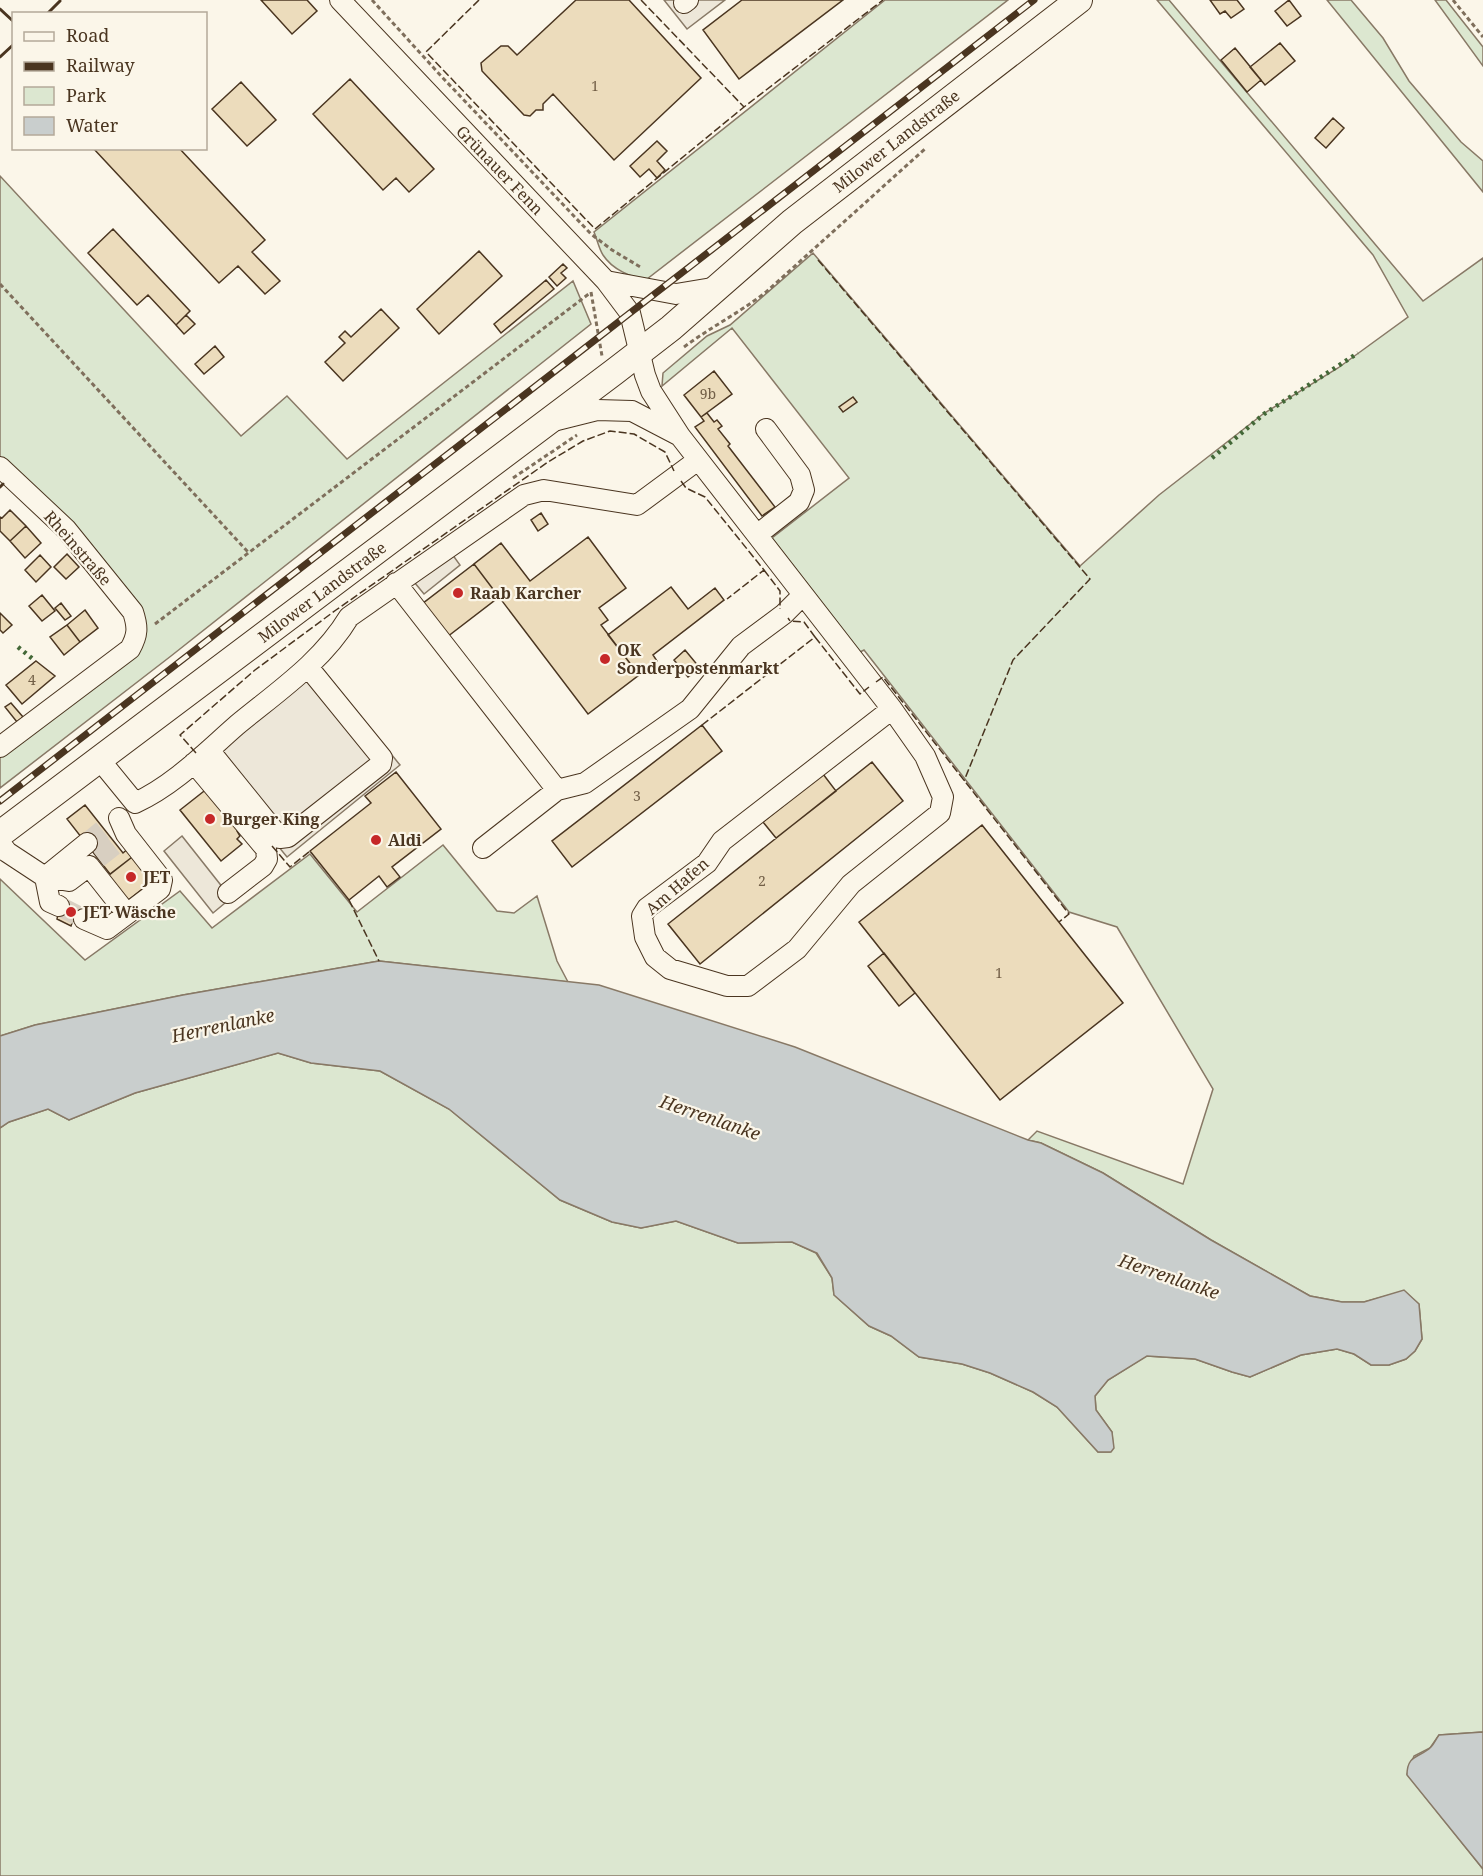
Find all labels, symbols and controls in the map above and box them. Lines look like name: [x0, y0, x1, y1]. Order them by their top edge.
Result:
legend: [12, 12, 207, 150]
text: Road: [66, 23, 109, 47]
text: Railway: [66, 53, 136, 77]
house number: 1: [591, 76, 599, 95]
text: Park: [66, 83, 106, 107]
street label: Milower Landstraße: [828, 84, 964, 198]
text: Water: [66, 113, 119, 137]
street label: Grünauer Fenn: [451, 120, 549, 220]
house number: 9b: [700, 384, 716, 403]
street label: Rheinstraße: [39, 506, 117, 590]
street label: Milower Landstraße: [253, 536, 391, 648]
place label: Raab Karcher: [470, 582, 582, 604]
marker: Raab Karcher: [451, 586, 465, 600]
place label: OK Sonderpostenmarkt: [617, 639, 780, 679]
marker: OK Sonderpostenmarkt: [598, 652, 612, 666]
house number: 4: [28, 670, 36, 689]
house number: 3: [633, 786, 641, 805]
place label: Burger King: [222, 808, 319, 830]
marker: Burger King: [203, 812, 217, 826]
place label: Aldi: [388, 829, 422, 851]
marker: Aldi: [369, 833, 383, 847]
street label: Am Hafen: [641, 852, 713, 920]
place label: JET: [142, 866, 171, 888]
marker: JET: [124, 870, 138, 884]
house number: 2: [758, 871, 766, 890]
place label: JET Wäsche: [82, 901, 176, 923]
marker: JET Wäsche: [64, 905, 78, 919]
house number: 1: [995, 963, 1003, 982]
water label: Herrenlanke: [168, 1002, 277, 1048]
water label: Herrenlanke: [656, 1088, 764, 1145]
water label: Herrenlanke: [1115, 1247, 1223, 1304]

